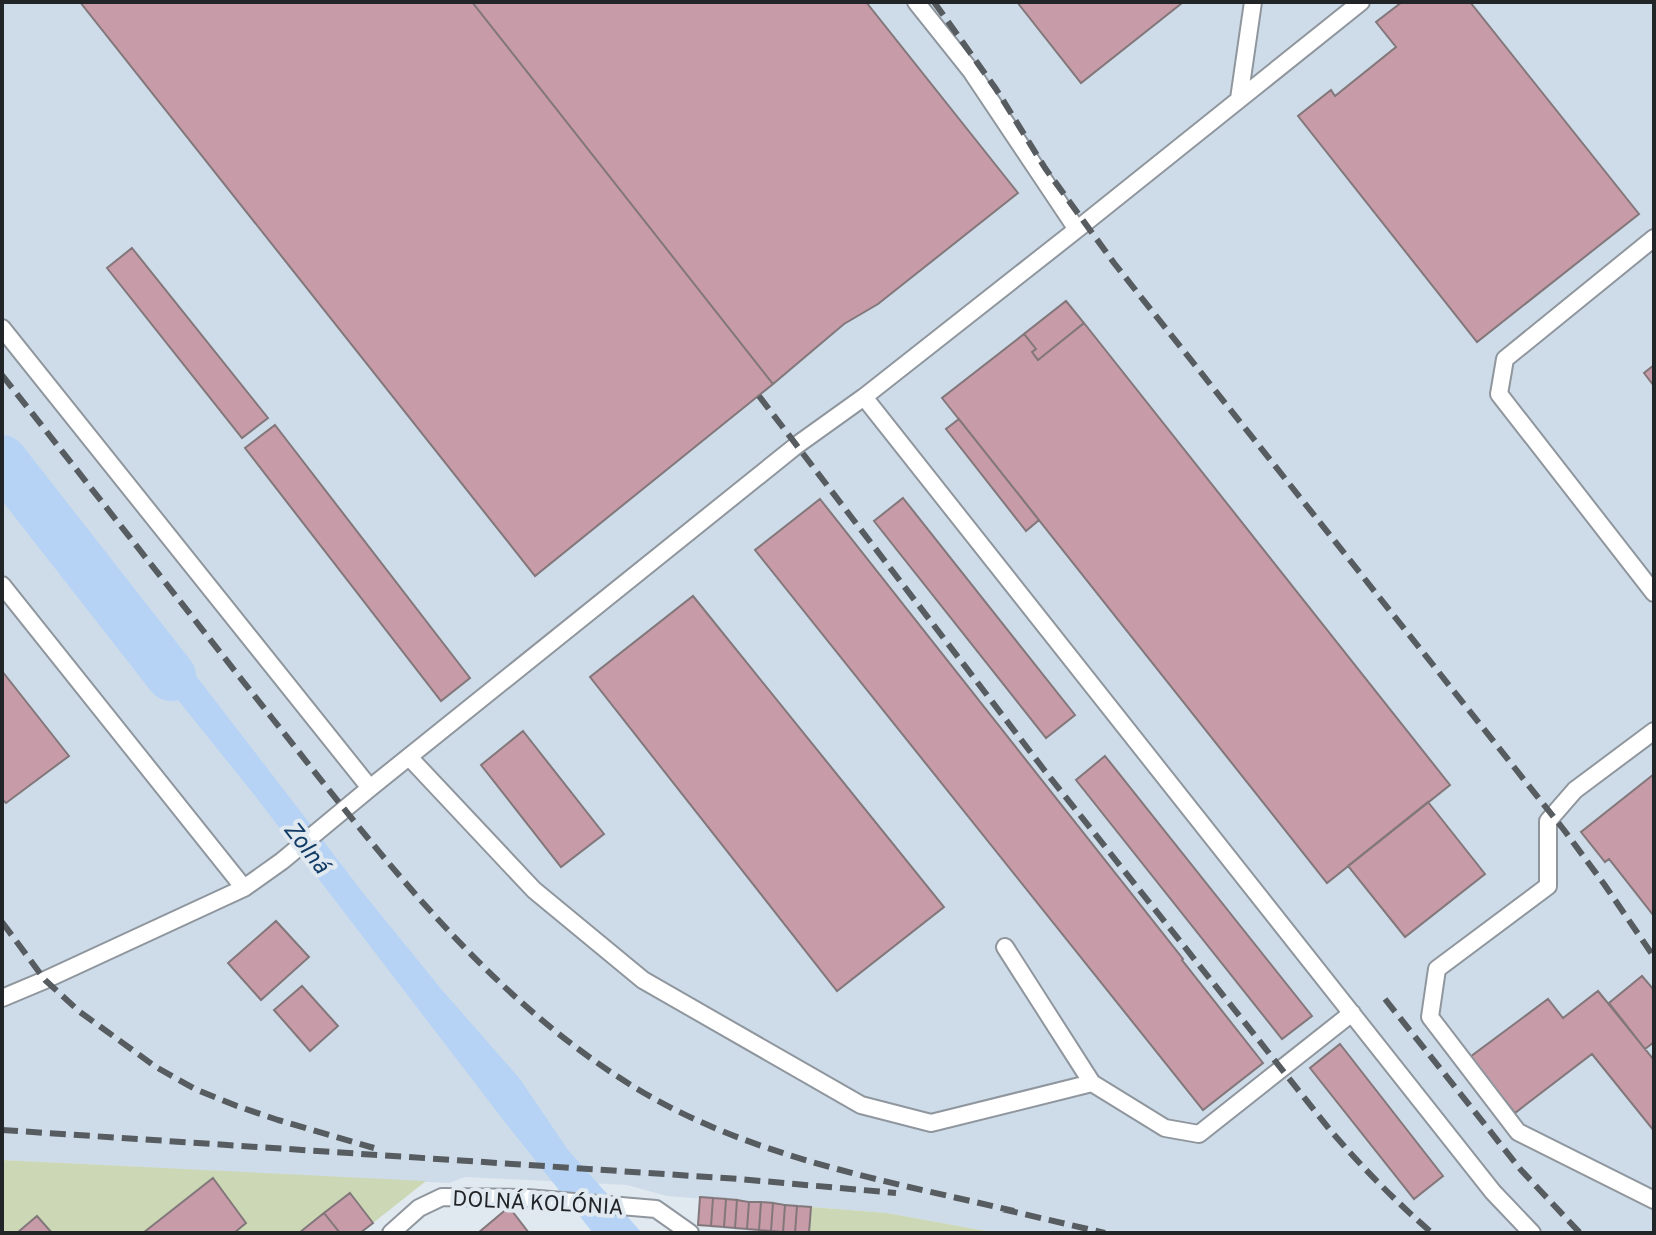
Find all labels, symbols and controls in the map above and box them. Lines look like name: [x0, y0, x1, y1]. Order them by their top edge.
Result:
water label: Zolná: [276, 816, 337, 883]
street label: DOLNÁ KOLÓNIA: [452, 1184, 624, 1222]

